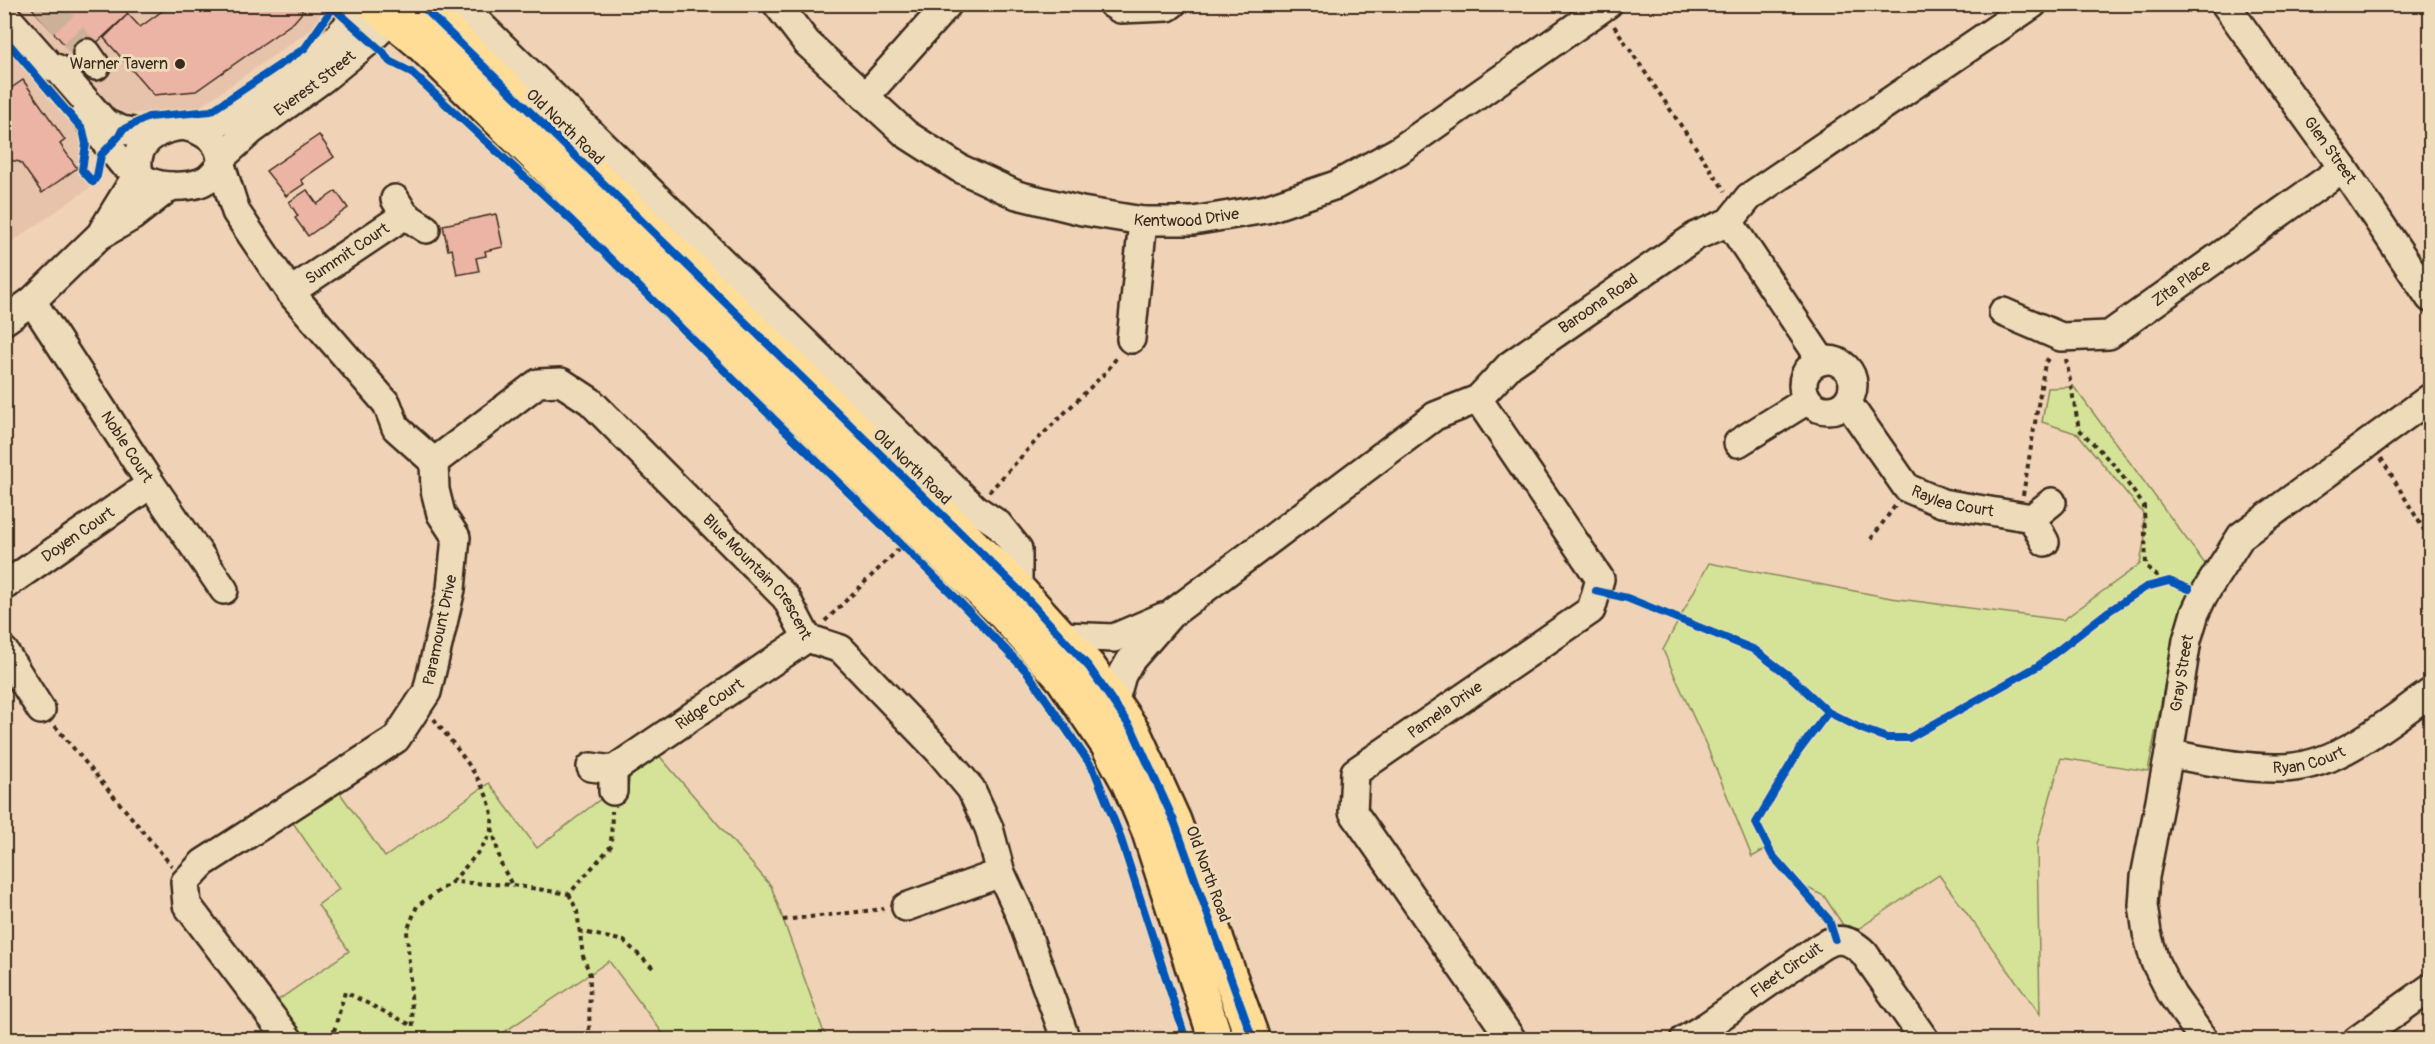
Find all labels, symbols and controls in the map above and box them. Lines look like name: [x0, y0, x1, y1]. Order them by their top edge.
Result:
street label: Everest Street: [270, 46, 360, 121]
place label: Warner Tavern: [70, 54, 168, 74]
marker: Warner Tavern: [173, 57, 187, 71]
street label: Old North Road: [522, 85, 608, 169]
street label: Glen Street: [2299, 113, 2361, 188]
street label: Kentwood Drive: [1132, 204, 1241, 231]
street label: Summit Court: [302, 218, 394, 289]
street label: Zita Place: [2148, 256, 2215, 311]
street label: Baroona Road: [1555, 269, 1642, 338]
street label: Noble Court: [96, 407, 158, 487]
street label: Old North Road: [869, 425, 955, 509]
street label: Raylea Court: [1908, 481, 1996, 522]
street label: Doyen Court: [38, 502, 119, 567]
street label: Blue Mountain Crescent: [698, 510, 816, 644]
street label: Paramount Drive: [419, 573, 462, 687]
street label: Gray Street: [2166, 632, 2198, 713]
street label: Ridge Court: [672, 674, 748, 734]
street label: Pamela Drive: [1404, 677, 1486, 743]
street label: Ryan Court: [2273, 741, 2349, 778]
street label: Old North Road: [1181, 823, 1235, 925]
street label: Fleet Circuit: [1747, 938, 1827, 1002]

